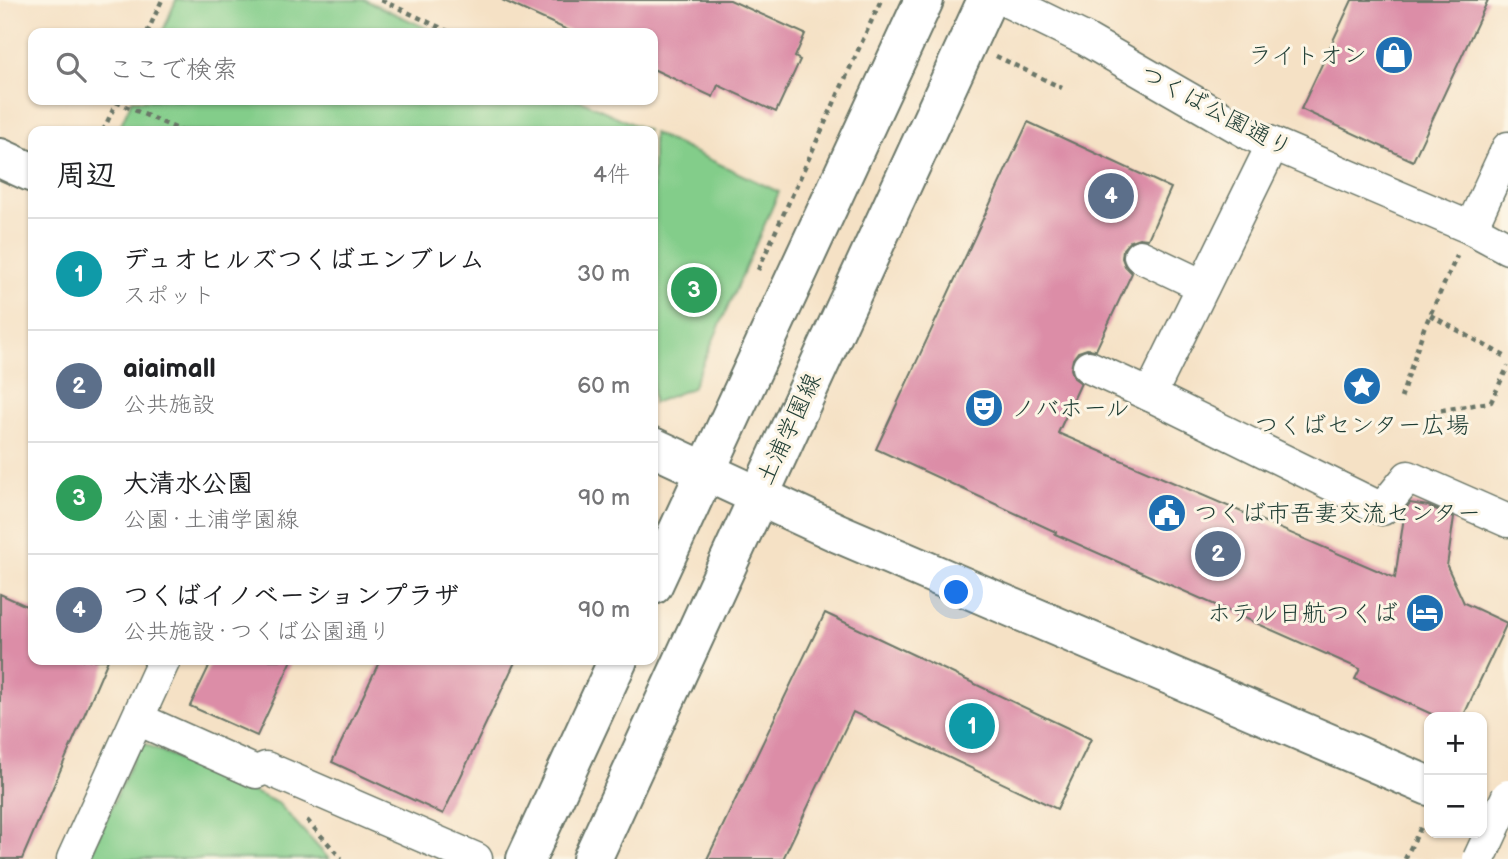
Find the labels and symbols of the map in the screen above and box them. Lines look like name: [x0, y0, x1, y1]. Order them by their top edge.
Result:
shop icon: ライトオン: [1373, 34, 1415, 76]
place label: ライトオン: [1248, 41, 1367, 70]
street label: つくば公園通り: [1135, 59, 1297, 163]
pin: 4: [1088, 170, 1134, 222]
pin: 3: [671, 264, 717, 316]
place icon: つくばセンター広場: [1341, 365, 1383, 407]
street label: 土浦学園線: [751, 368, 827, 490]
theatre icon: ノバホール: [963, 387, 1005, 429]
place label: ノバホール: [1011, 394, 1130, 423]
place label: つくばセンター広場: [1254, 411, 1470, 440]
public building icon: つくば市吾妻交流センター: [1146, 492, 1188, 534]
place label: つくば市吾妻交流センター: [1194, 499, 1481, 528]
pin: 2: [1195, 528, 1241, 580]
your location: [939, 575, 973, 609]
hotel icon: ホテル日航つくば: [1404, 592, 1446, 634]
place label: ホテル日航つくば: [1207, 599, 1398, 628]
pin: 1: [949, 700, 995, 752]

